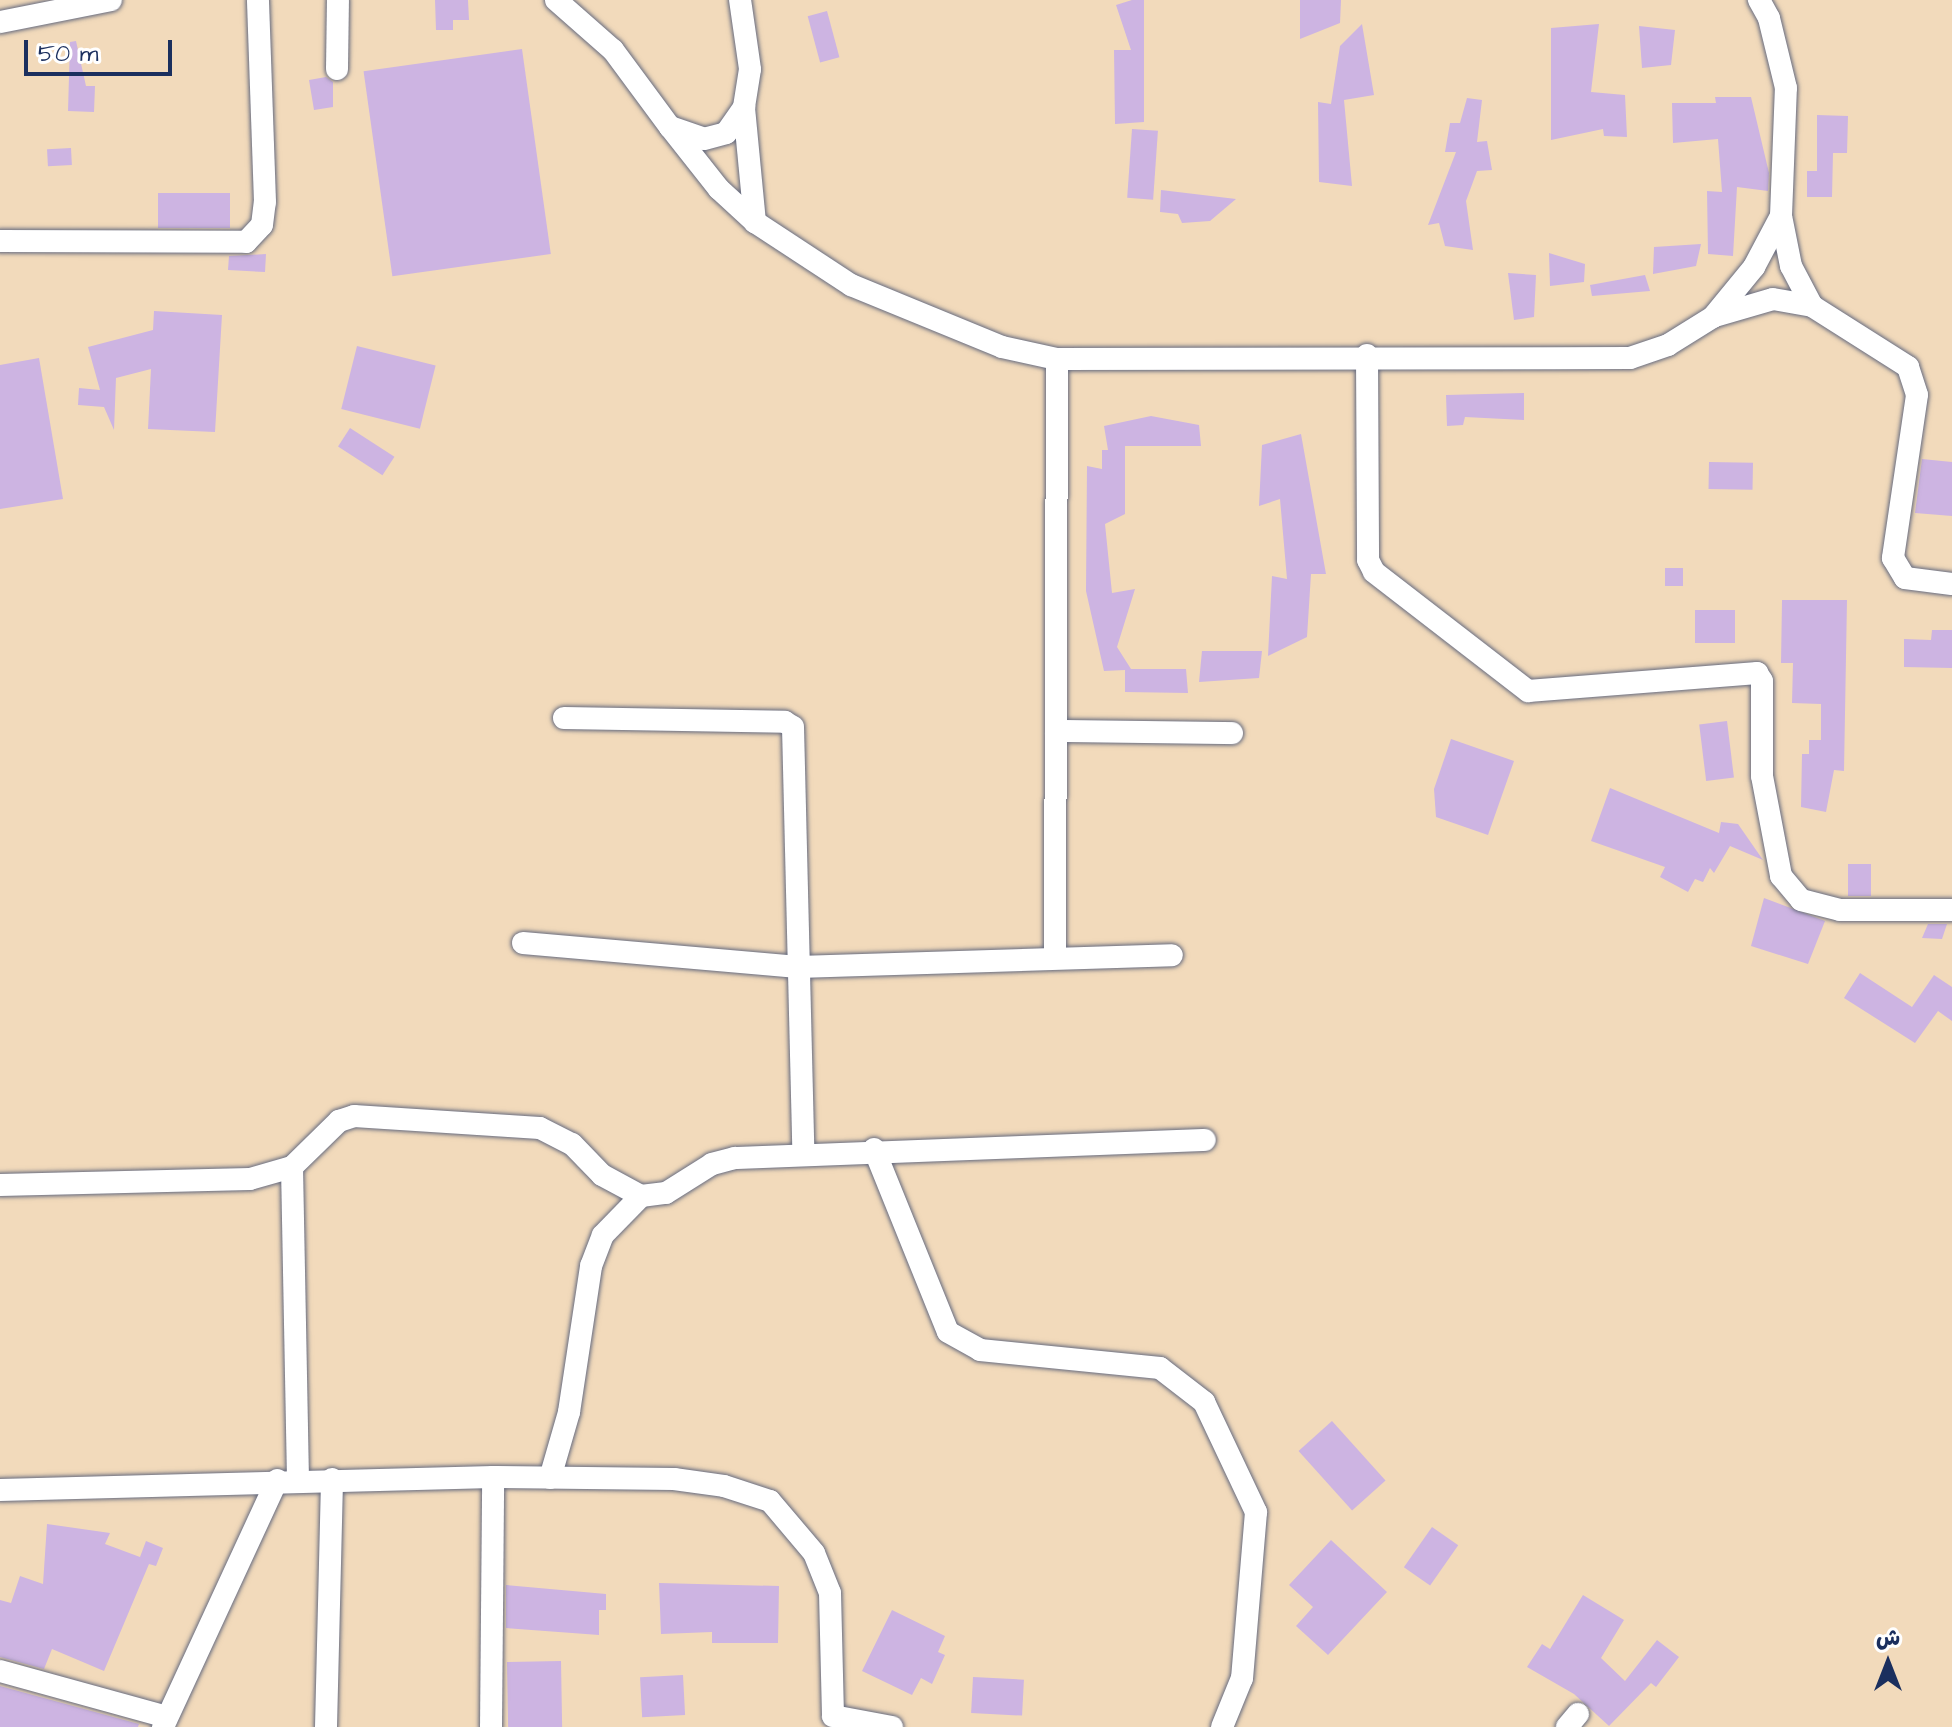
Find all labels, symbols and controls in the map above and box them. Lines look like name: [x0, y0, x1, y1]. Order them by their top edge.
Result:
scale bar: [28, 24, 176, 74]
text: 50 m: [38, 37, 98, 71]
north arrow: [1848, 1623, 1928, 1703]
text: ش: [1876, 1623, 1900, 1654]

